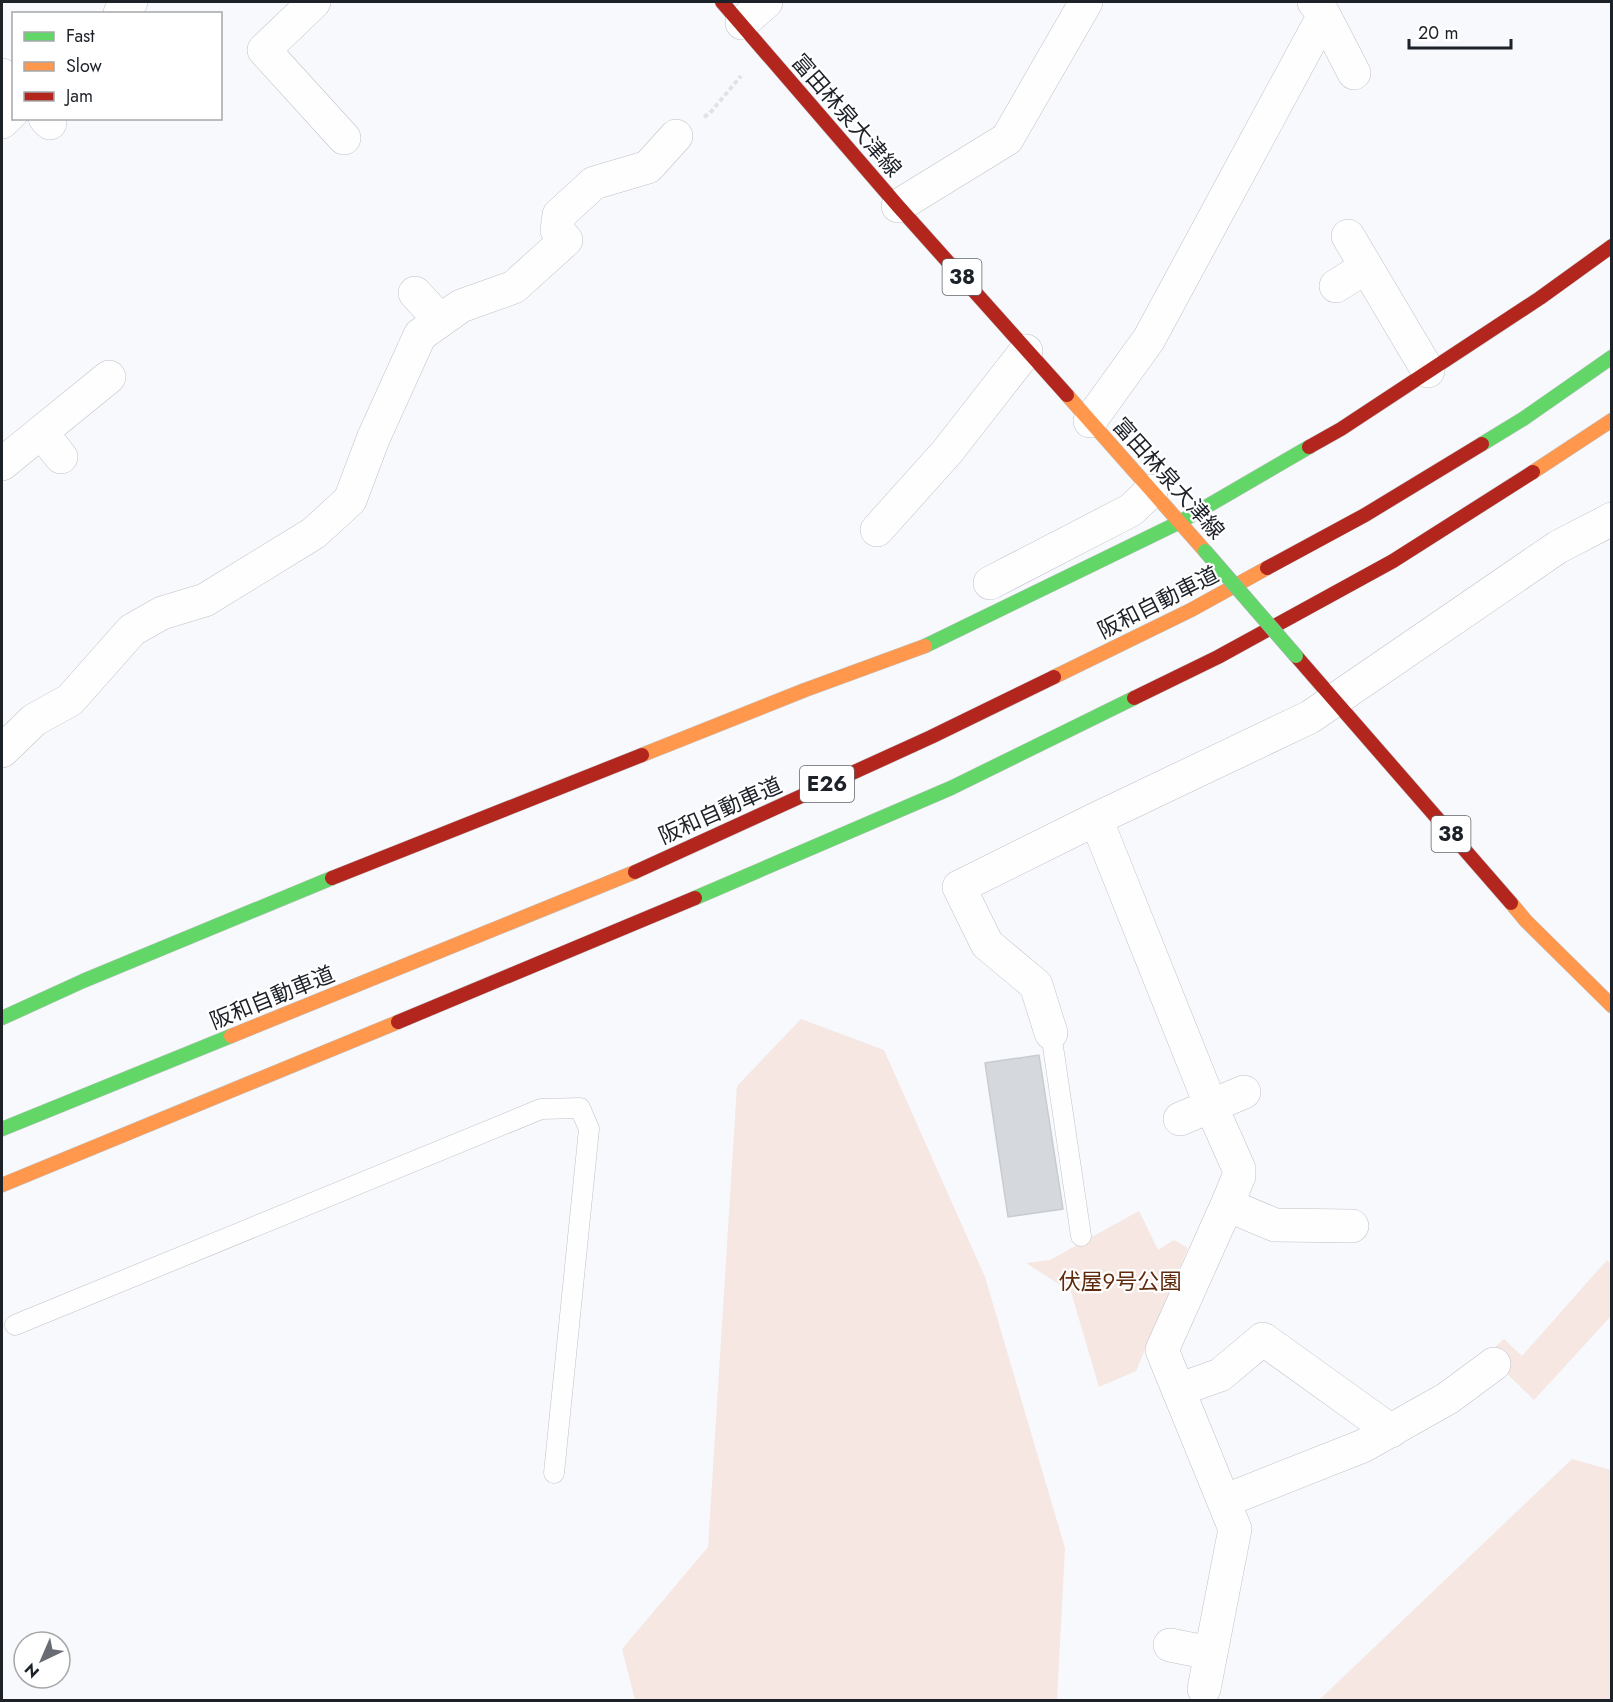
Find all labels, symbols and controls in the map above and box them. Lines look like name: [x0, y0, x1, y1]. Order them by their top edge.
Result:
legend: [12, 12, 222, 120]
scale bar: [1409, 12, 1511, 50]
text: 20 m: [1418, 20, 1458, 46]
text: Fast: [66, 23, 95, 49]
street label: 富田林泉大津線: [784, 46, 910, 184]
text: Slow: [66, 53, 103, 79]
text: Jam: [64, 83, 93, 109]
road number: 38: [942, 259, 982, 295]
street label: 富田林泉大津線: [1106, 410, 1232, 546]
street label: 阪和自動車道: [1092, 558, 1224, 646]
road number: E26: [800, 766, 854, 802]
street label: 阪和自動車道: [653, 769, 787, 851]
road number: 38: [1432, 816, 1470, 852]
street label: 阪和自動車道: [205, 957, 339, 1037]
park label: 伏屋９号公園: [1059, 1265, 1181, 1297]
north arrow: [12, 1630, 72, 1690]
text: N: [19, 1658, 44, 1683]

